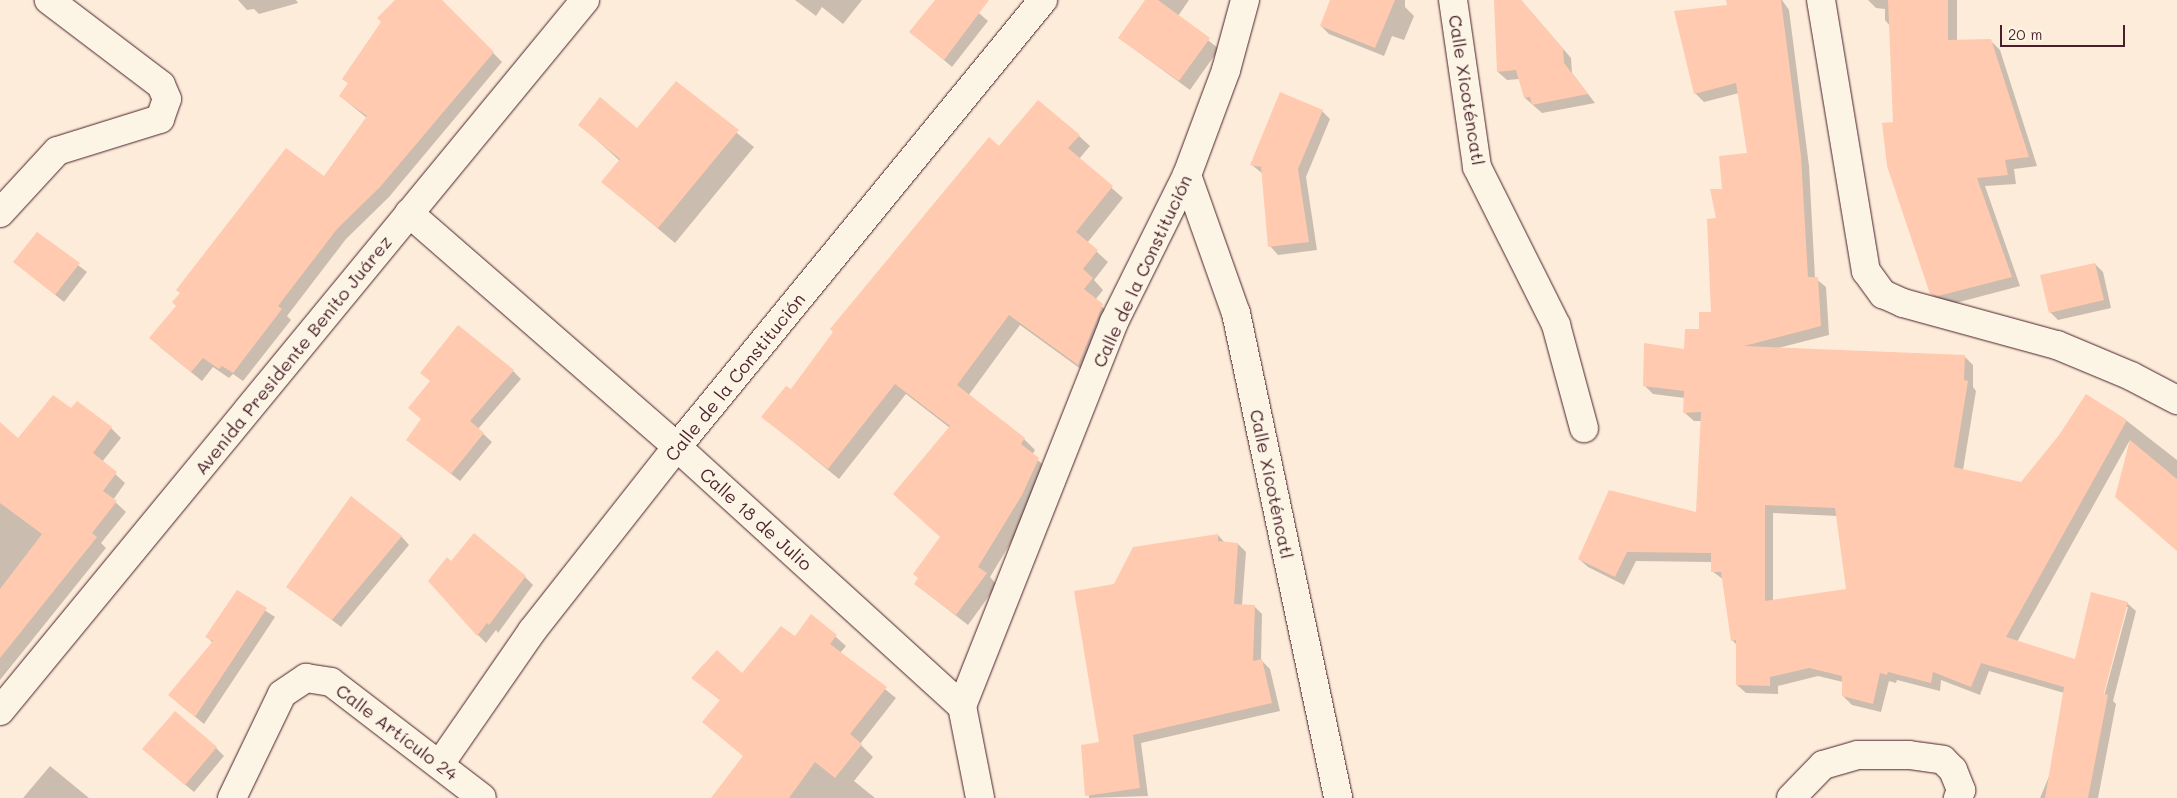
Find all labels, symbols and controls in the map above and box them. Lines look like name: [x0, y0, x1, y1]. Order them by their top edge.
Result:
street label: Calle Xicoténcatl: [1444, 13, 1490, 167]
scale bar: [2002, 15, 2127, 47]
text: 20 m: [2008, 24, 2042, 44]
street label: Calle de la Constitución: [1088, 171, 1196, 371]
street label: Avenida Presidente Benito Juárez: [190, 231, 396, 479]
street label: Calle de la Constitución: [661, 289, 809, 465]
street label: Calle Xicoténcatl: [1246, 407, 1298, 561]
street label: Calle 18 de Julio: [695, 463, 817, 575]
street label: Calle Artículo 24: [332, 679, 462, 785]

